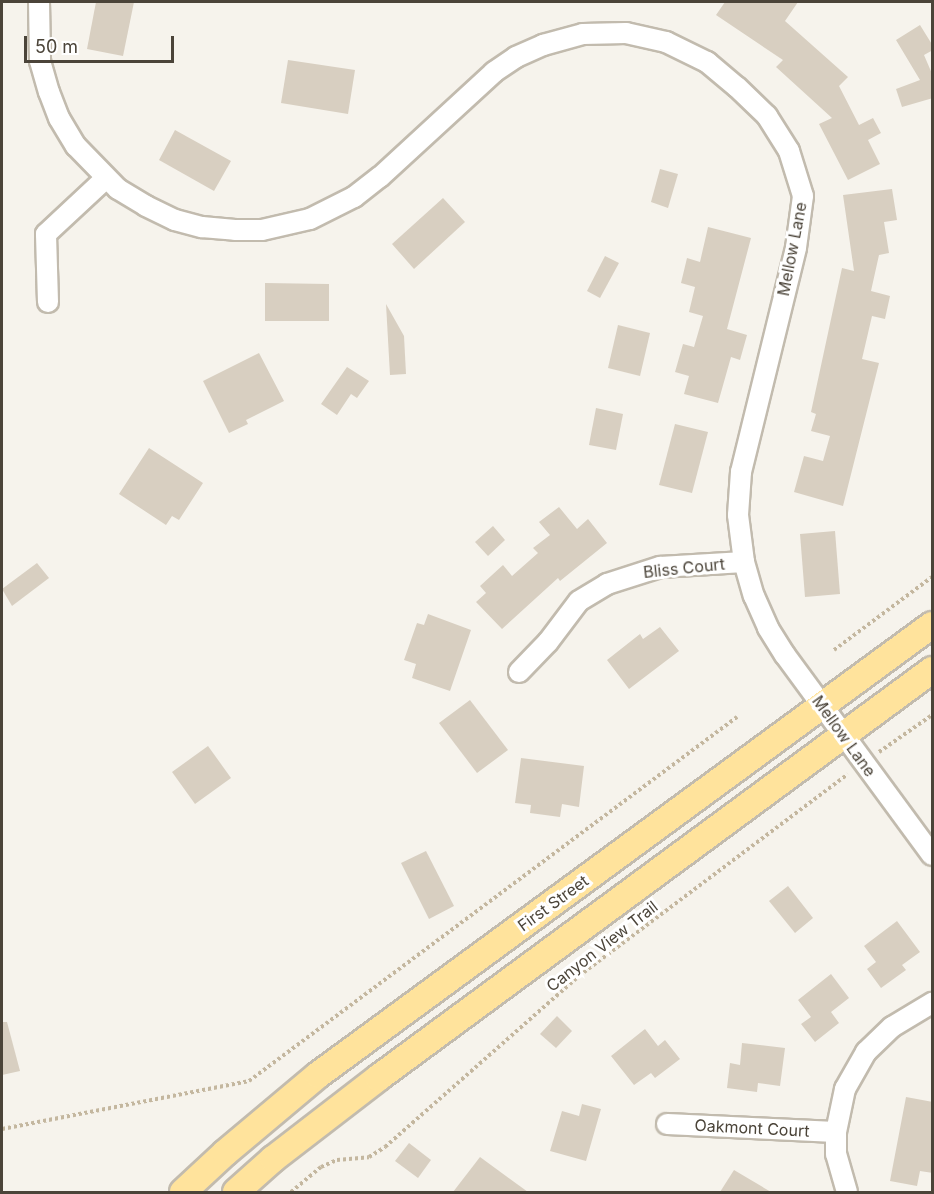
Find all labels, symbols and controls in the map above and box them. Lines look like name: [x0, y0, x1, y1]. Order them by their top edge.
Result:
scale bar: [27, 24, 177, 62]
text: 50 m: [35, 36, 78, 57]
street label: Mellow Lane: [773, 200, 811, 298]
street label: Bliss Court: [642, 554, 726, 582]
street label: Mellow Lane: [808, 692, 880, 780]
street label: First Street: [514, 871, 592, 935]
street label: Canyon View Trail: [543, 897, 661, 995]
street label: Oakmont Court: [694, 1115, 810, 1141]

